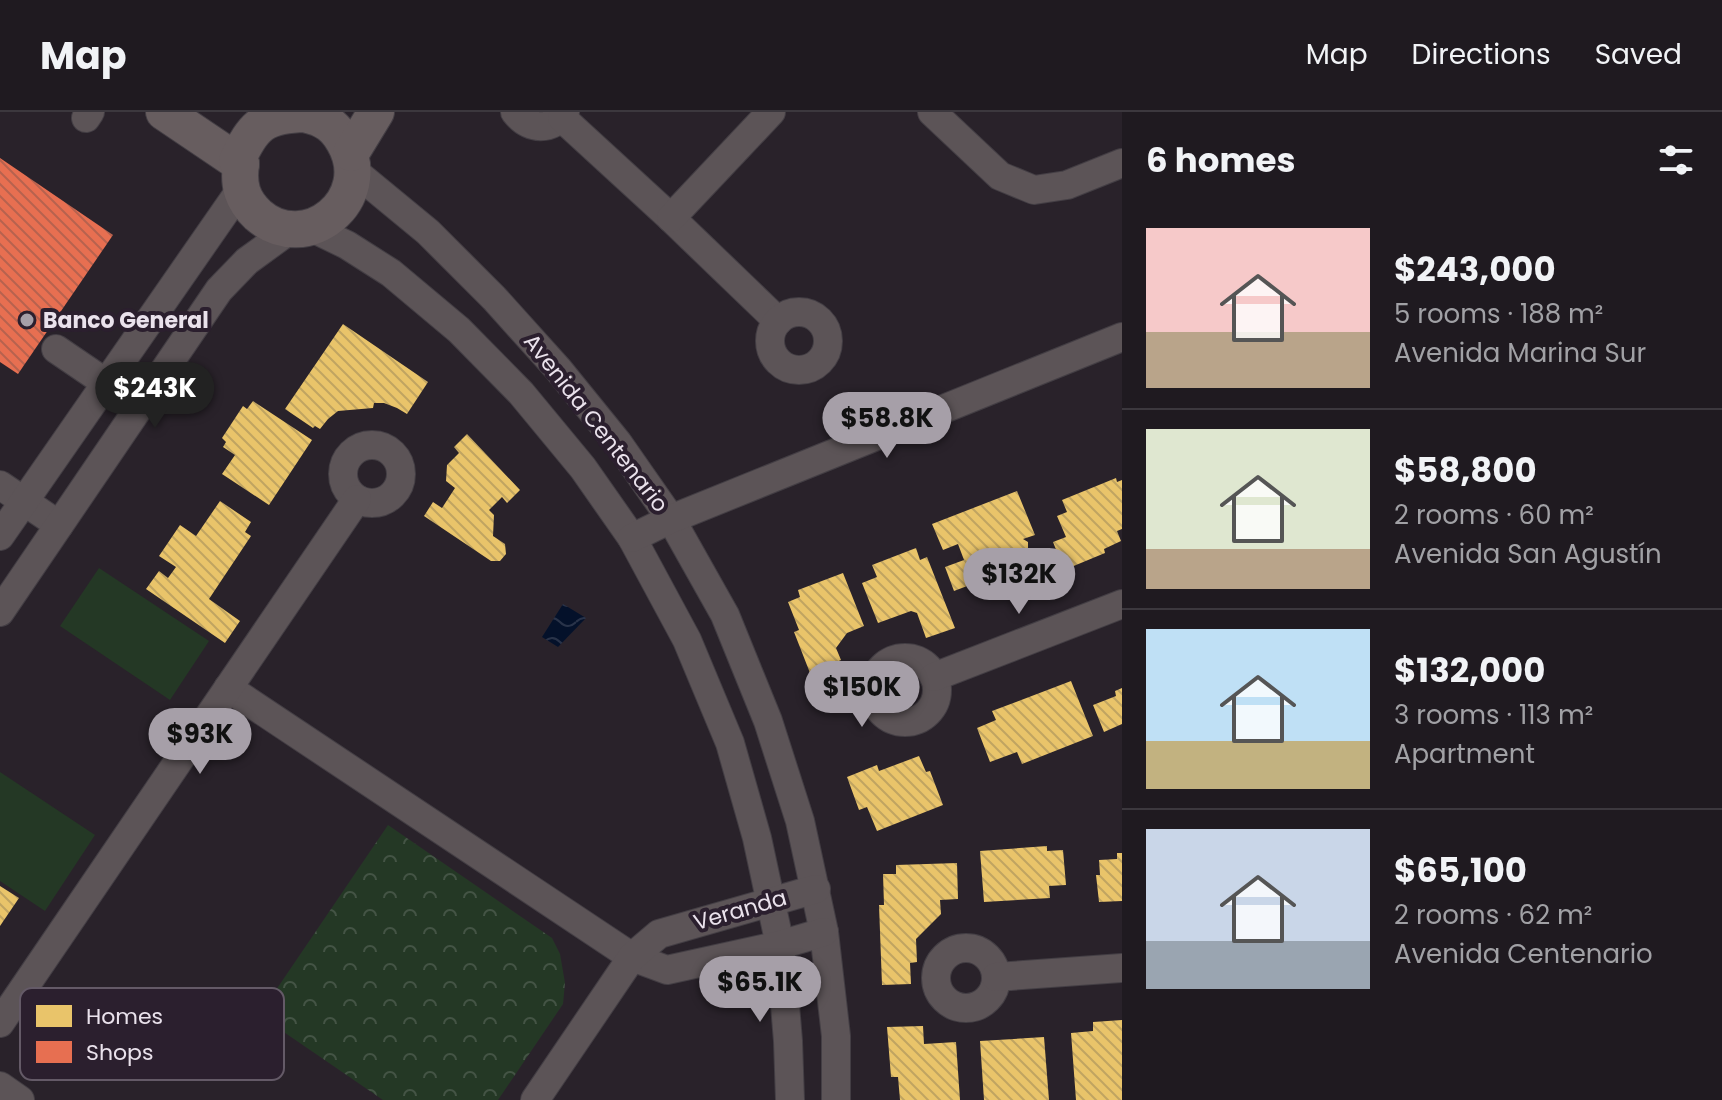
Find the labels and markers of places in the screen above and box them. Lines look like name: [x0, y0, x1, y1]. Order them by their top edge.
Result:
place label: Banco General: [43, 305, 209, 336]
marker: Banco General: [18, 311, 36, 329]
pin: $243K: [99, 362, 211, 430]
pin: $58.8K: [822, 392, 952, 460]
pin: $132K: [963, 548, 1075, 616]
pin: $150K: [806, 661, 918, 729]
pin: $93K: [153, 708, 247, 776]
pin: $65.1K: [695, 956, 825, 1024]

